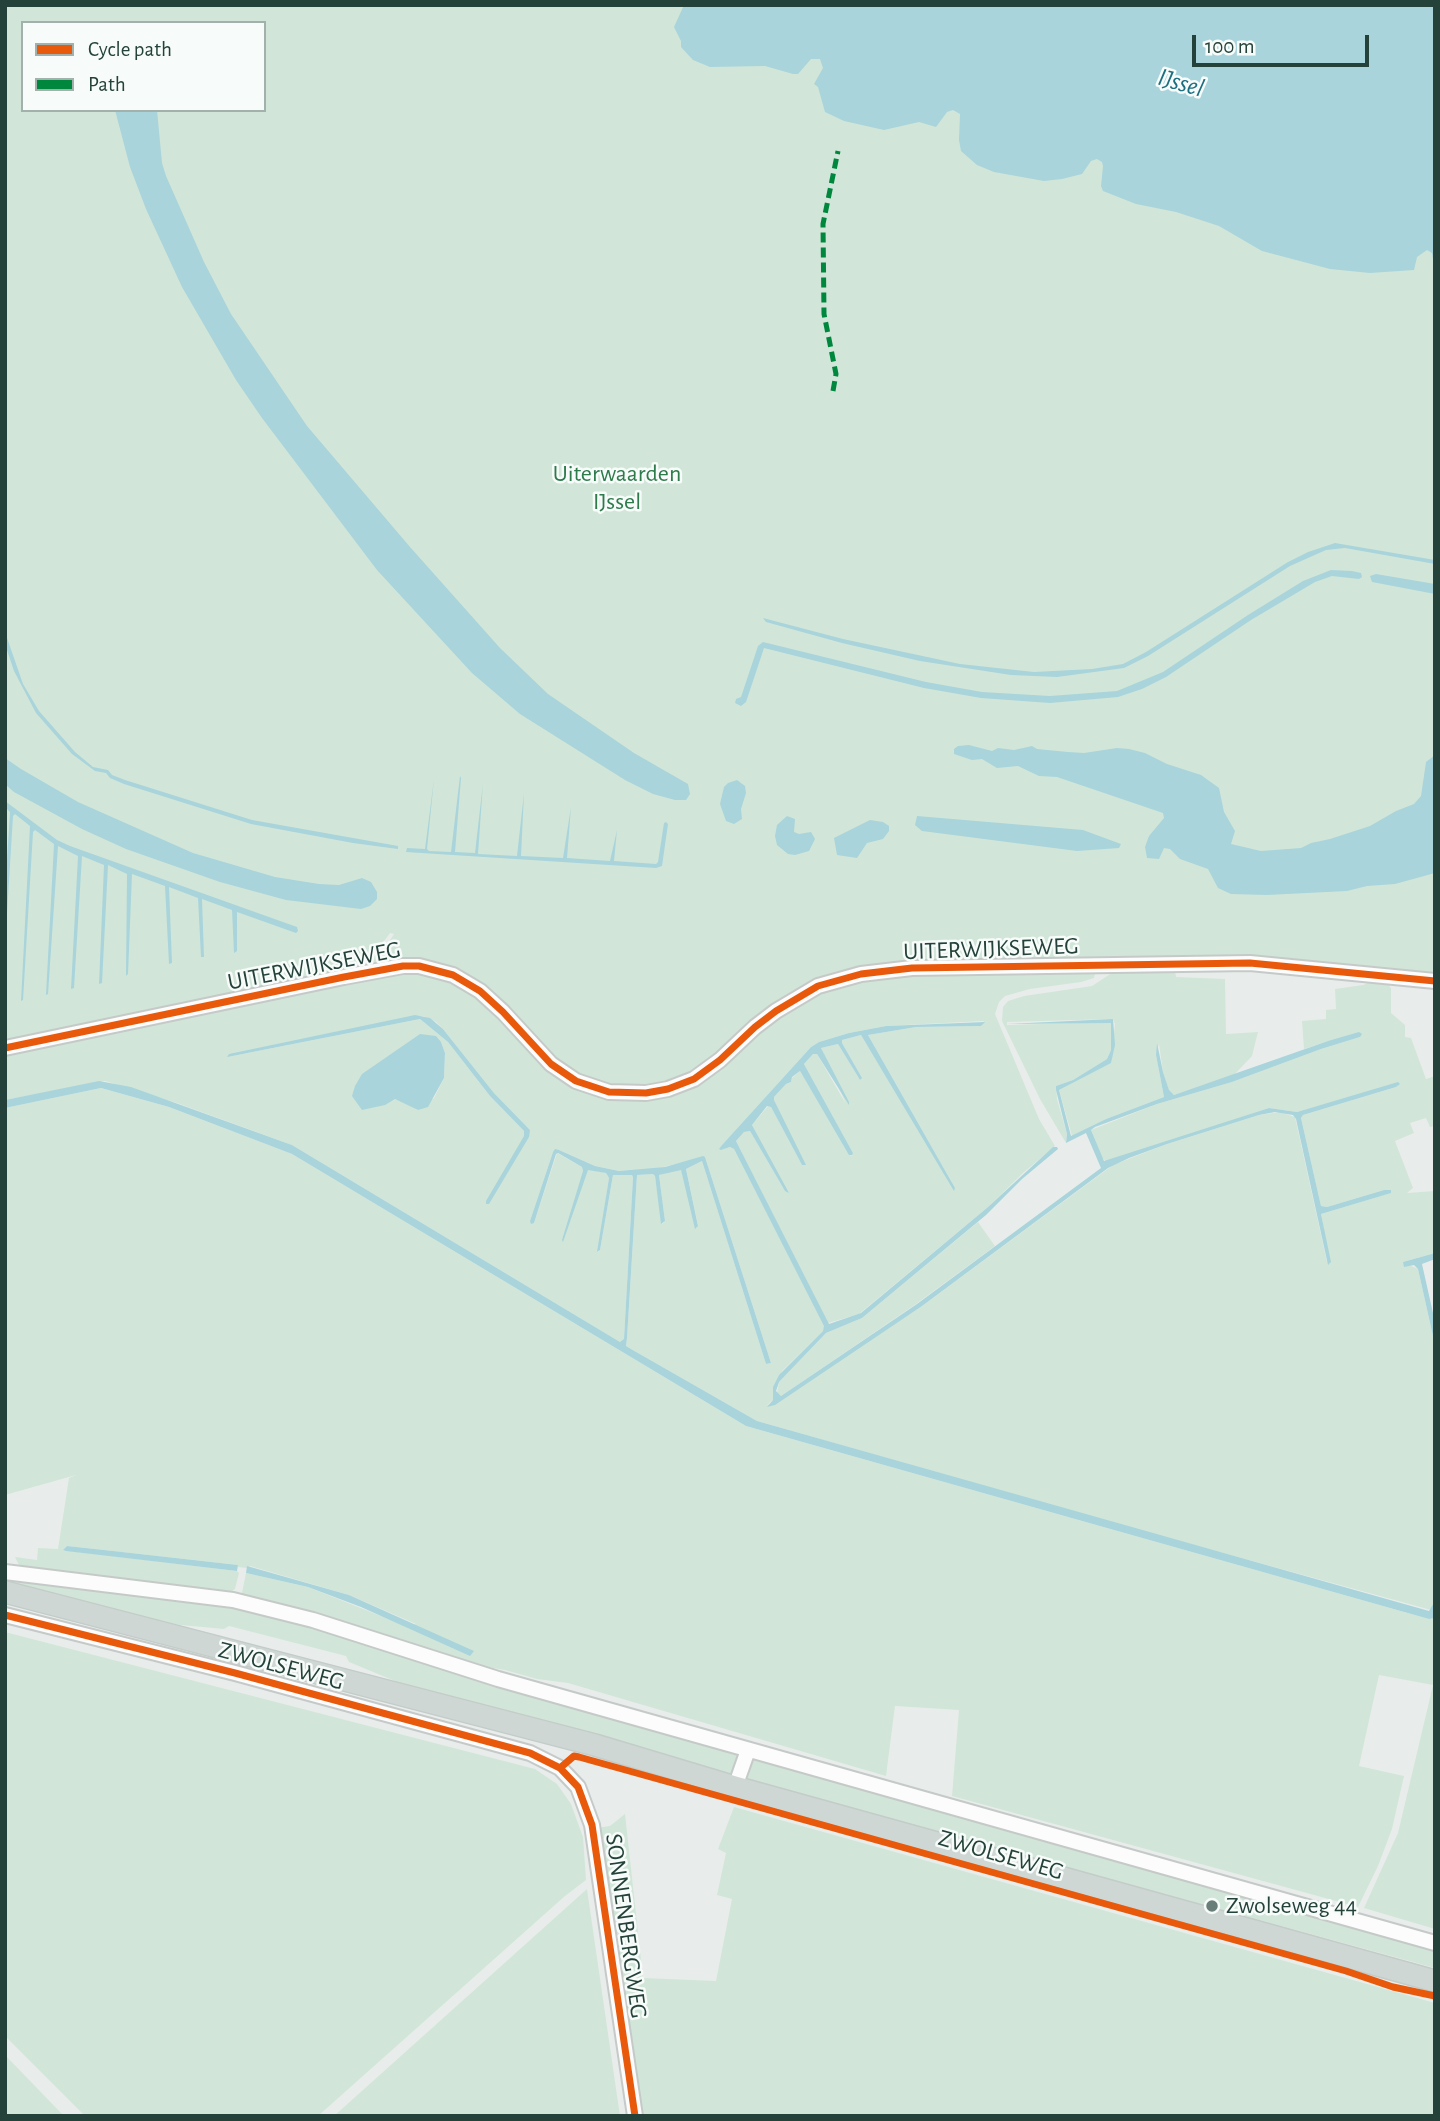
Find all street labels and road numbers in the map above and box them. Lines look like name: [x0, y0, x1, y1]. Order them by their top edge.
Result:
street label: UITERWIJKSEWEG: [903, 932, 1079, 966]
street label: UITERWIJKSEWEG: [225, 935, 403, 997]
street label: ZWOLSEWEG: [215, 1635, 347, 1697]
street label: ZWOLSEWEG: [935, 1823, 1067, 1887]
street label: SONNENBERGWEG: [599, 1832, 653, 2020]

